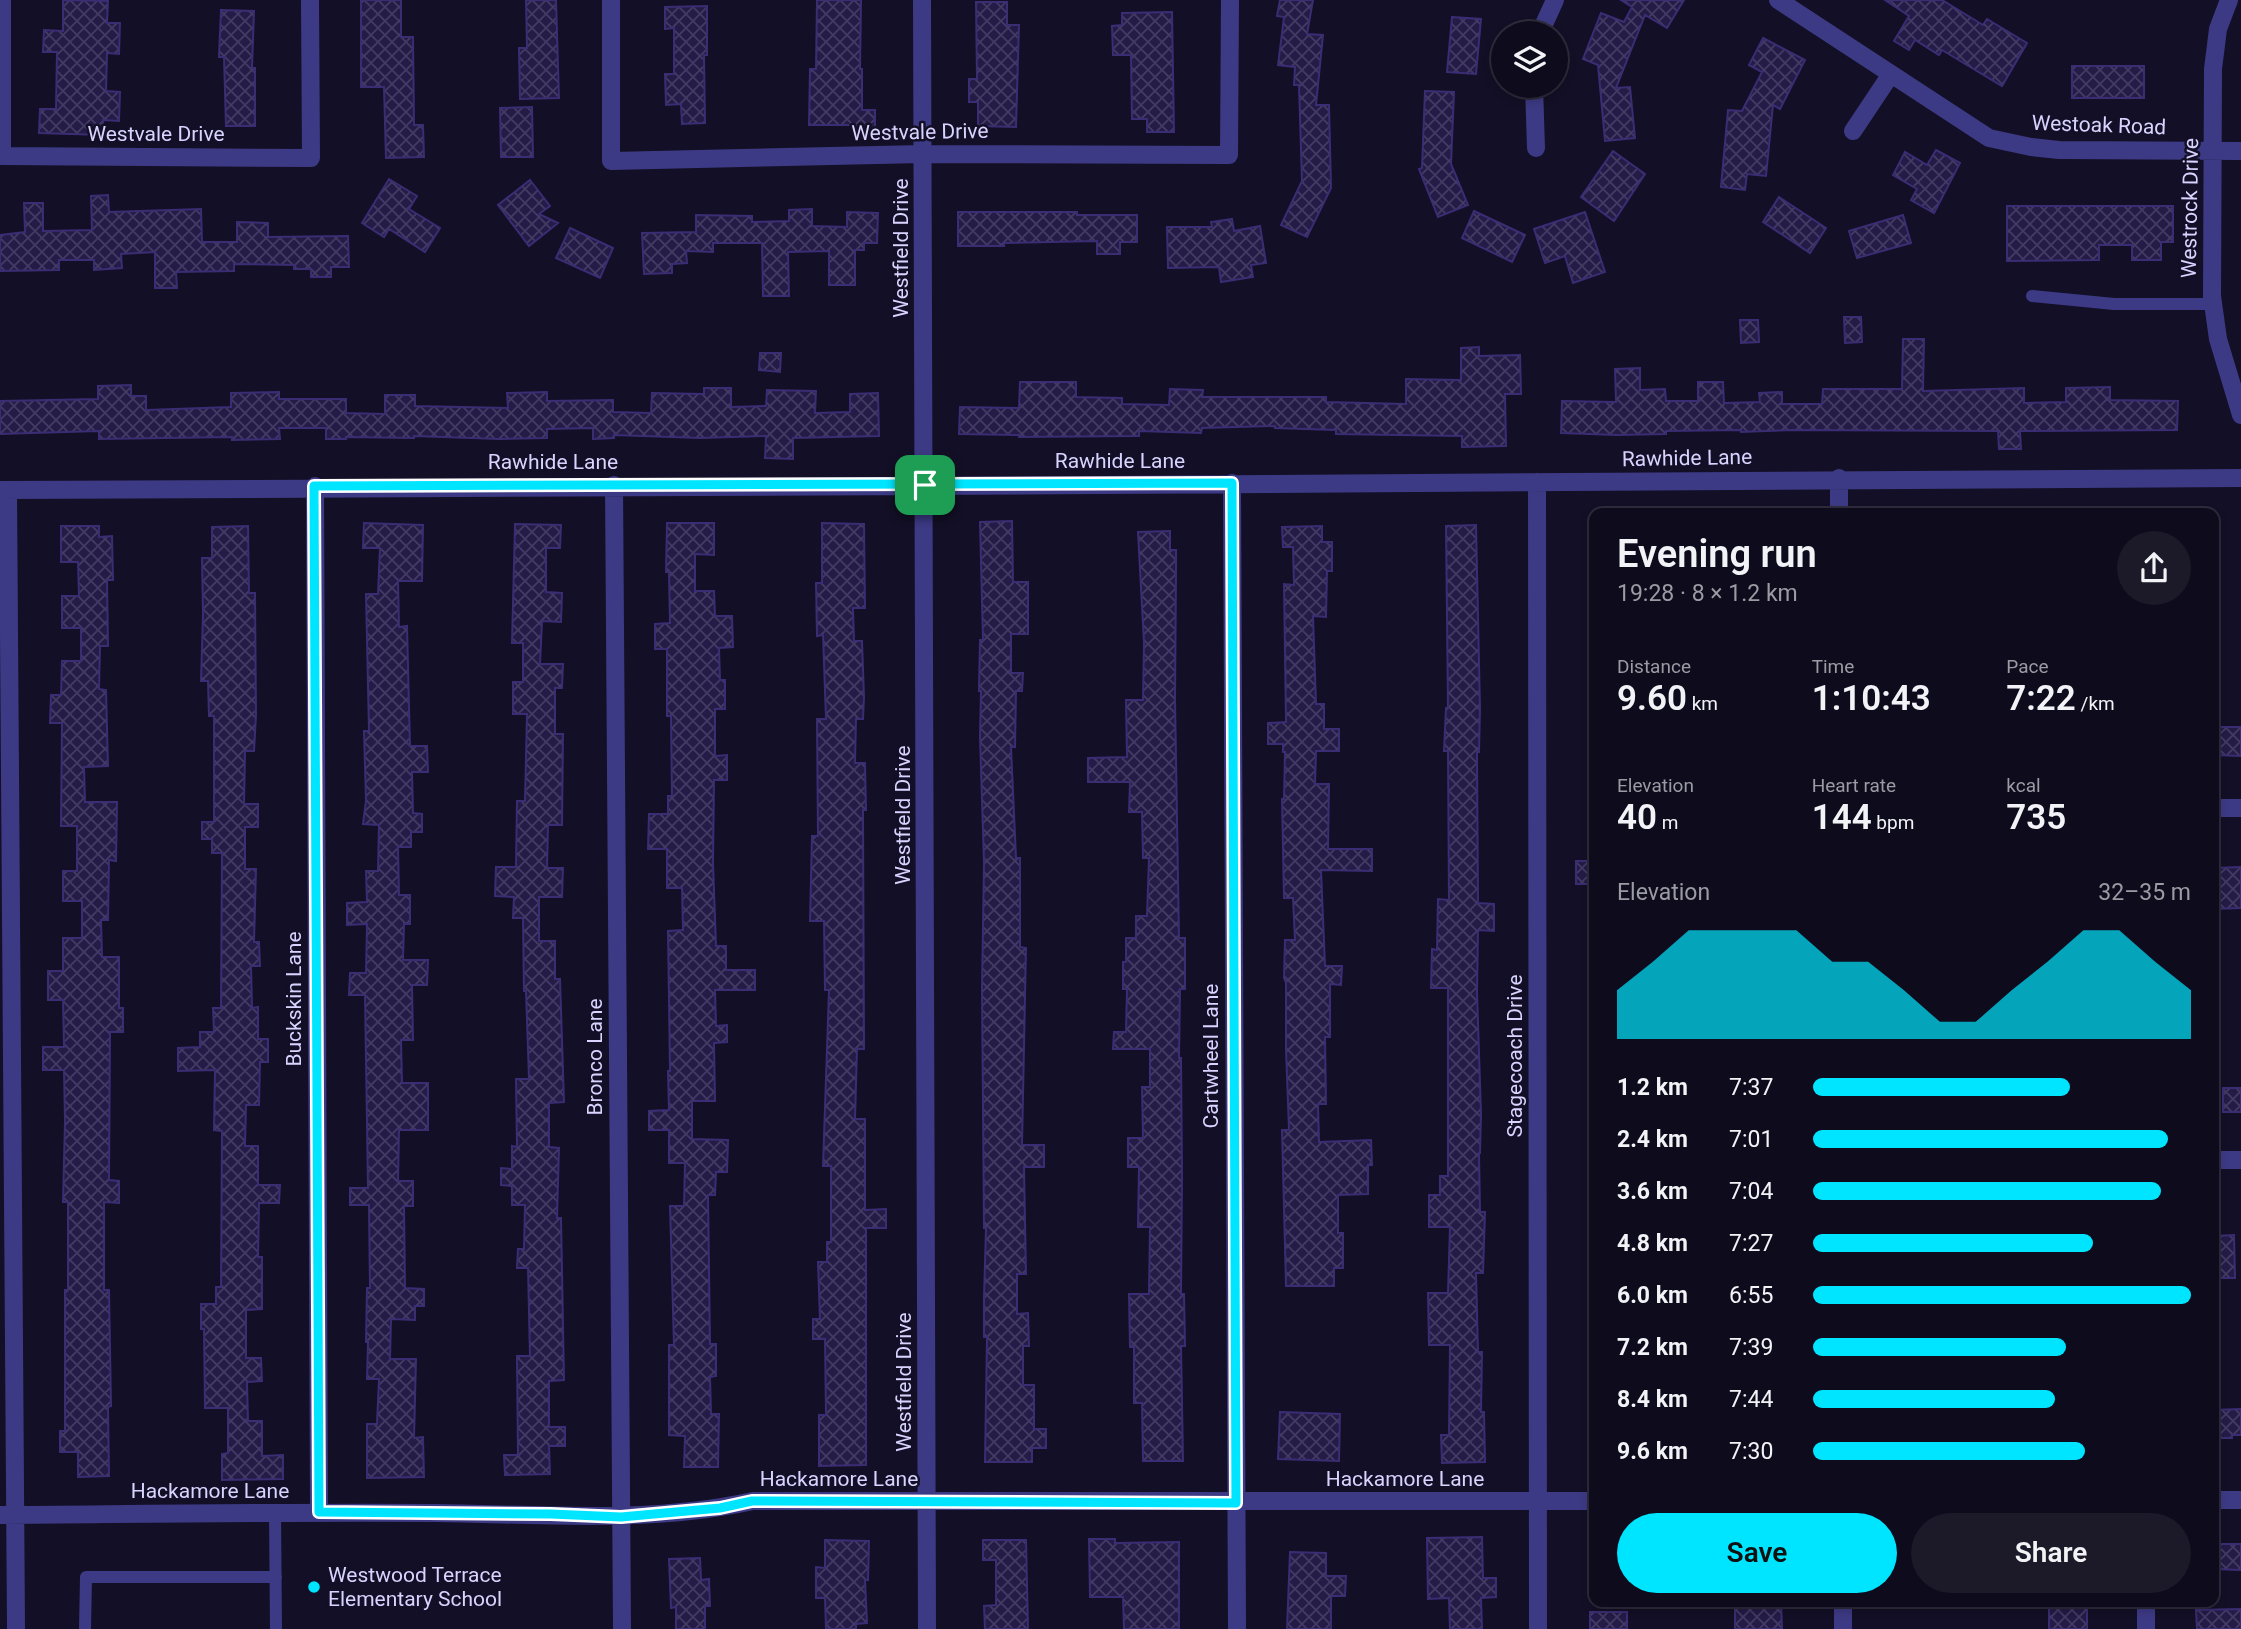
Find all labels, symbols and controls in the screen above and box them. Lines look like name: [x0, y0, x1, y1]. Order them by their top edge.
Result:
map controls: [1491, 21, 1568, 98]
button: layers: [1491, 21, 1568, 98]
street label: Westoak Road: [2031, 111, 2167, 139]
street label: Westvale Drive: [851, 119, 989, 145]
street label: Westvale Drive: [87, 122, 225, 146]
street label: Westrock Drive: [2177, 138, 2203, 278]
street label: Westfield Drive: [889, 178, 913, 318]
street label: Rawhide Lane: [1622, 445, 1752, 471]
street label: Rawhide Lane: [1055, 449, 1185, 473]
street label: Rawhide Lane: [488, 450, 618, 474]
pin: [895, 455, 955, 515]
icon: arrive: [906, 466, 944, 504]
button: share: [2117, 531, 2191, 605]
text: Evening run: [1617, 532, 1817, 576]
text: 19:28 · 8 × 1.2 km: [1617, 580, 1798, 607]
text: Distance: [1617, 655, 1691, 678]
text: Time: [1812, 655, 1854, 678]
text: Pace: [2006, 655, 2049, 678]
text: 9.60: [1617, 678, 1687, 719]
text: 1:10:43: [1812, 678, 1931, 719]
text: 7:22: [2006, 678, 2076, 719]
text: km: [1687, 692, 1718, 715]
text: /km: [2076, 692, 2115, 715]
street label: Westfield Drive: [891, 745, 915, 885]
text: Elevation: [1617, 774, 1694, 797]
text: Heart rate: [1812, 774, 1896, 797]
text: kcal: [2006, 774, 2041, 797]
text: 40: [1617, 797, 1657, 838]
text: 144: [1812, 797, 1872, 838]
text: 735: [2006, 797, 2066, 838]
text: m: [1657, 811, 1678, 834]
text: bpm: [1872, 811, 1914, 834]
text: Elevation: [1617, 879, 1710, 906]
text: 32–35 m: [2098, 879, 2191, 906]
street label: Buckskin Lane: [282, 931, 306, 1067]
street label: Stagecoach Drive: [1503, 974, 1527, 1138]
street label: Cartwheel Lane: [1199, 984, 1223, 1129]
street label: Bronco Lane: [583, 998, 607, 1116]
text: 1.2 km: [1617, 1074, 1688, 1101]
text: 7:37: [1729, 1074, 1773, 1101]
text: 2.4 km: [1617, 1126, 1688, 1153]
text: 7:01: [1729, 1126, 1773, 1153]
text: 3.6 km: [1617, 1178, 1688, 1205]
text: 7:04: [1729, 1178, 1773, 1205]
text: 4.8 km: [1617, 1230, 1688, 1257]
text: 7:27: [1729, 1230, 1773, 1257]
text: 6.0 km: [1617, 1282, 1688, 1309]
text: 6:55: [1729, 1282, 1773, 1309]
street label: Westfield Drive: [892, 1312, 916, 1452]
text: 7.2 km: [1617, 1334, 1688, 1361]
text: 7:39: [1729, 1334, 1773, 1361]
text: 8.4 km: [1617, 1386, 1688, 1413]
text: 7:44: [1729, 1386, 1773, 1413]
text: 9.6 km: [1617, 1438, 1688, 1465]
text: 7:30: [1729, 1438, 1773, 1465]
street label: Hackamore Lane: [760, 1467, 918, 1491]
street label: Hackamore Lane: [1326, 1467, 1484, 1491]
street label: Hackamore Lane: [131, 1479, 289, 1503]
button: Save: [1617, 1513, 1897, 1593]
button: Share: [1911, 1513, 2191, 1593]
place label: Westwood Terrace Elementary School: [328, 1563, 502, 1611]
marker: Westwood Terrace Elementary School: [306, 1579, 322, 1595]

